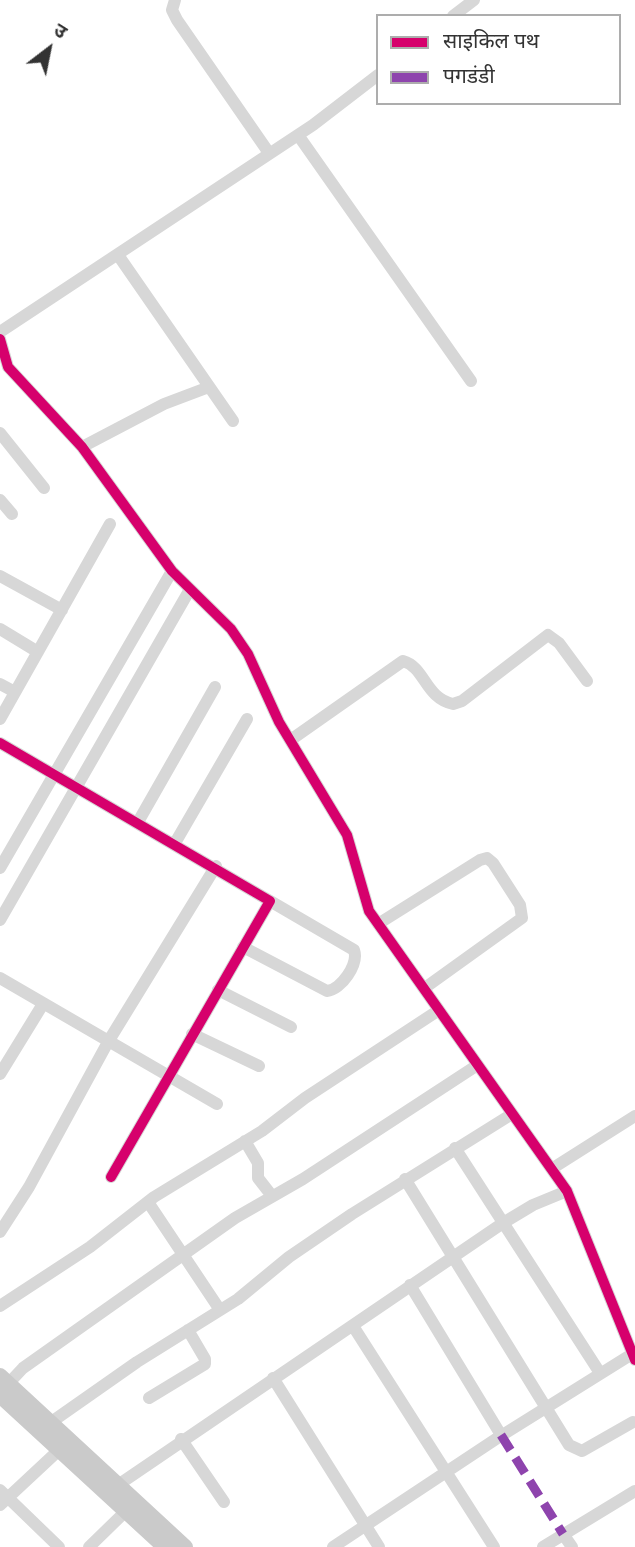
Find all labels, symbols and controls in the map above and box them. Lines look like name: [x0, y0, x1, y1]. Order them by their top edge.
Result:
north arrow: [14, 14, 84, 84]
legend: [376, 14, 621, 105]
text: उ: [50, 18, 71, 43]
text: साइकिल पथ: [443, 28, 539, 53]
text: पगडंडी: [443, 63, 495, 88]

